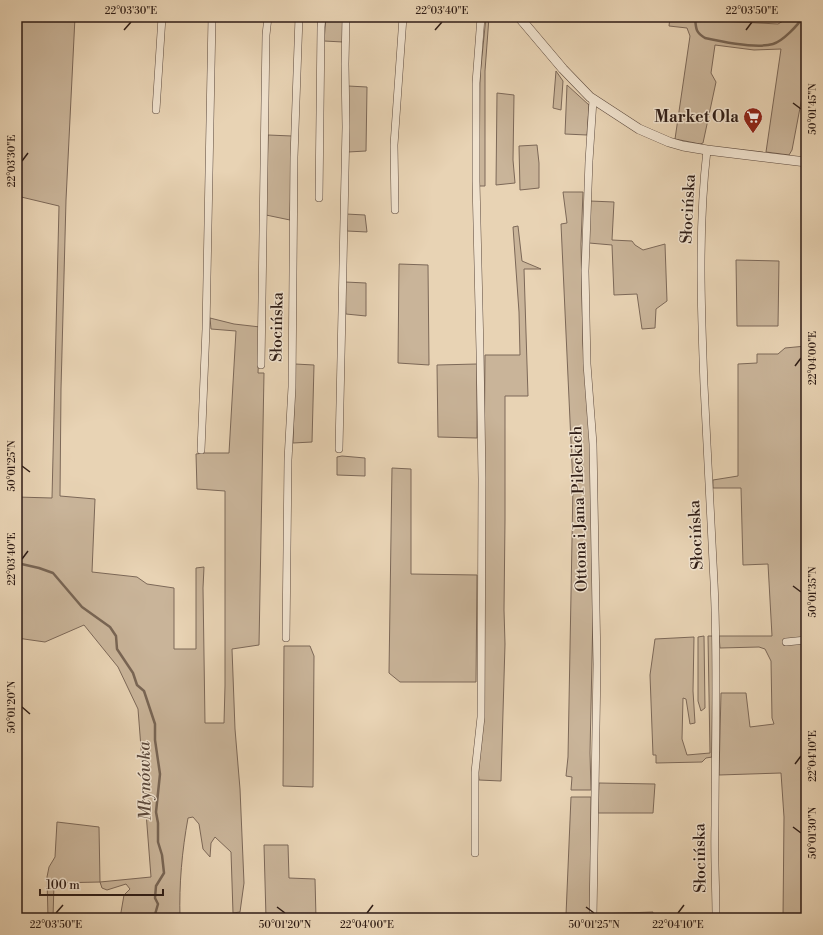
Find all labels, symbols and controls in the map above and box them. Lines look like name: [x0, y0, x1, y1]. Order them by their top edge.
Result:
text: 22°03'30"E: [105, 5, 157, 17]
text: 22°03'40"E: [416, 5, 469, 17]
text: 22°03'50"E: [726, 5, 778, 17]
text: 50°01'45"N: [807, 83, 819, 135]
supermarket icon: Market Ola: [742, 106, 764, 134]
place label: Market Ola: [654, 107, 739, 127]
text: 22°03'30"E: [6, 135, 18, 187]
street label: Słocińska: [676, 173, 700, 244]
street label: Słocińska: [266, 291, 288, 362]
text: 22°04'00"E: [807, 331, 819, 385]
street label: Ottona i Jana Pileckich: [566, 425, 592, 592]
text: 50°01'25"N: [6, 440, 18, 492]
street label: Słocińska: [684, 499, 708, 570]
text: 22°03'40"E: [6, 532, 18, 585]
text: 50°01'35"N: [807, 566, 819, 618]
text: 50°01'20"N: [6, 680, 18, 733]
text: 22°04'10"E: [807, 730, 819, 782]
water label: Młynówka: [133, 741, 157, 821]
text: 50°01'30"N: [807, 806, 819, 859]
street label: Słocińska: [689, 822, 711, 893]
scale bar: [40, 871, 163, 897]
text: 100 m: [46, 878, 80, 893]
text: 22°03'50"E: [30, 919, 82, 931]
text: 50°01'20"N: [259, 919, 312, 931]
text: 22°04'00"E: [340, 919, 394, 931]
text: 50°01'25"N: [568, 919, 620, 931]
text: 22°04'10"E: [652, 919, 704, 931]

